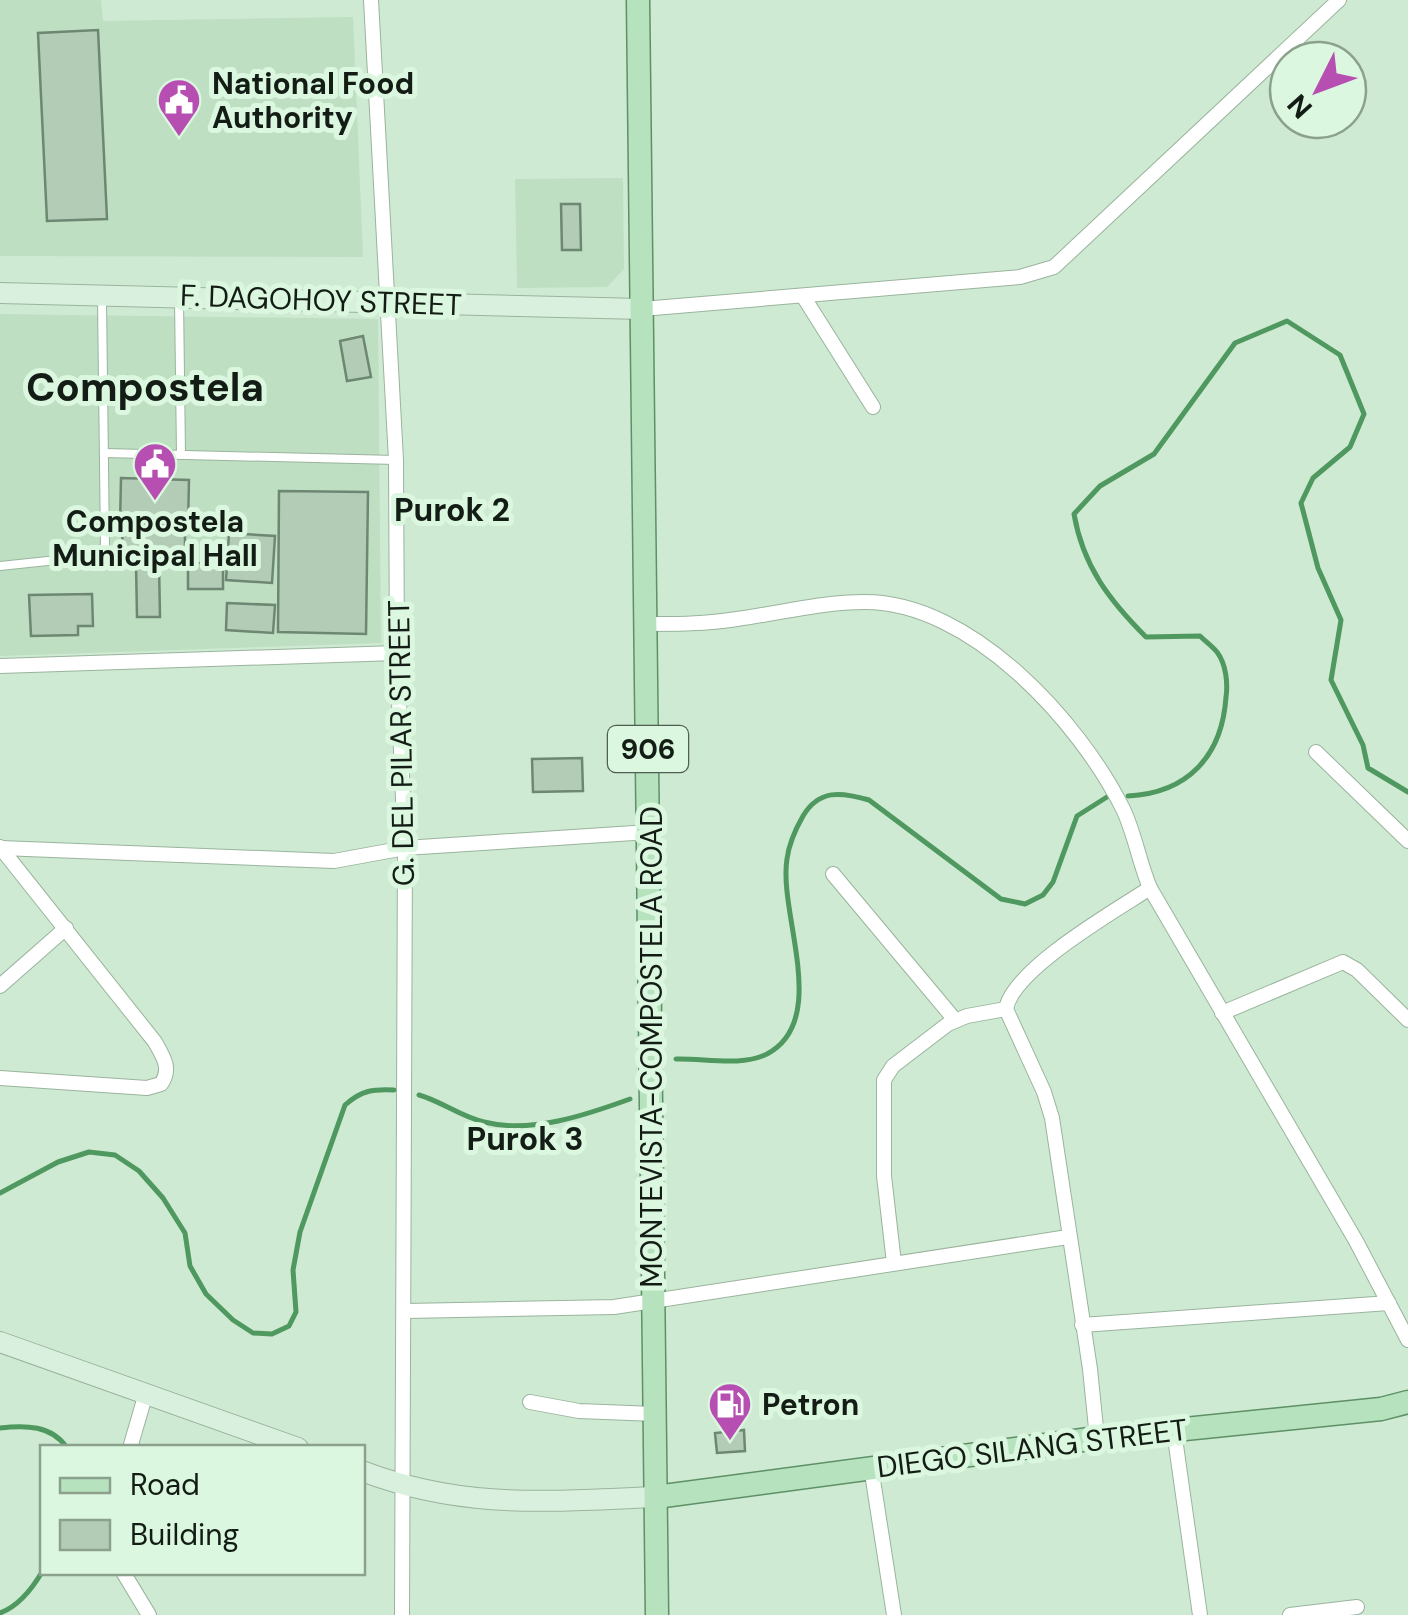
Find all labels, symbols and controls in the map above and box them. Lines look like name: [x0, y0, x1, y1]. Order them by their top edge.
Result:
north arrow: [1268, 40, 1368, 140]
place label: National Food Authority: [212, 64, 414, 137]
public building icon: National Food Authority: [156, 77, 202, 138]
text: N: [1279, 86, 1320, 126]
street label: F. DAGOHOY STREET: [179, 276, 463, 324]
district label: Compostela: [26, 361, 264, 413]
public building icon: Compostela Municipal Hall: [132, 441, 178, 502]
district label: Purok 2: [394, 489, 510, 531]
place label: Compostela Municipal Hall: [52, 502, 258, 575]
street label: G. DEL PILAR STREET: [379, 600, 423, 886]
road number: 906: [608, 726, 688, 772]
street label: MONTEVISTA-COMPOSTELA ROAD: [632, 806, 671, 1288]
district label: Purok 3: [466, 1118, 584, 1160]
fuel station icon: Petron: [707, 1381, 753, 1442]
place label: Petron: [762, 1385, 859, 1424]
street label: DIEGO SILANG STREET: [875, 1410, 1189, 1486]
legend: [40, 1445, 365, 1575]
text: Road: [130, 1465, 200, 1504]
text: Building: [130, 1515, 239, 1554]

